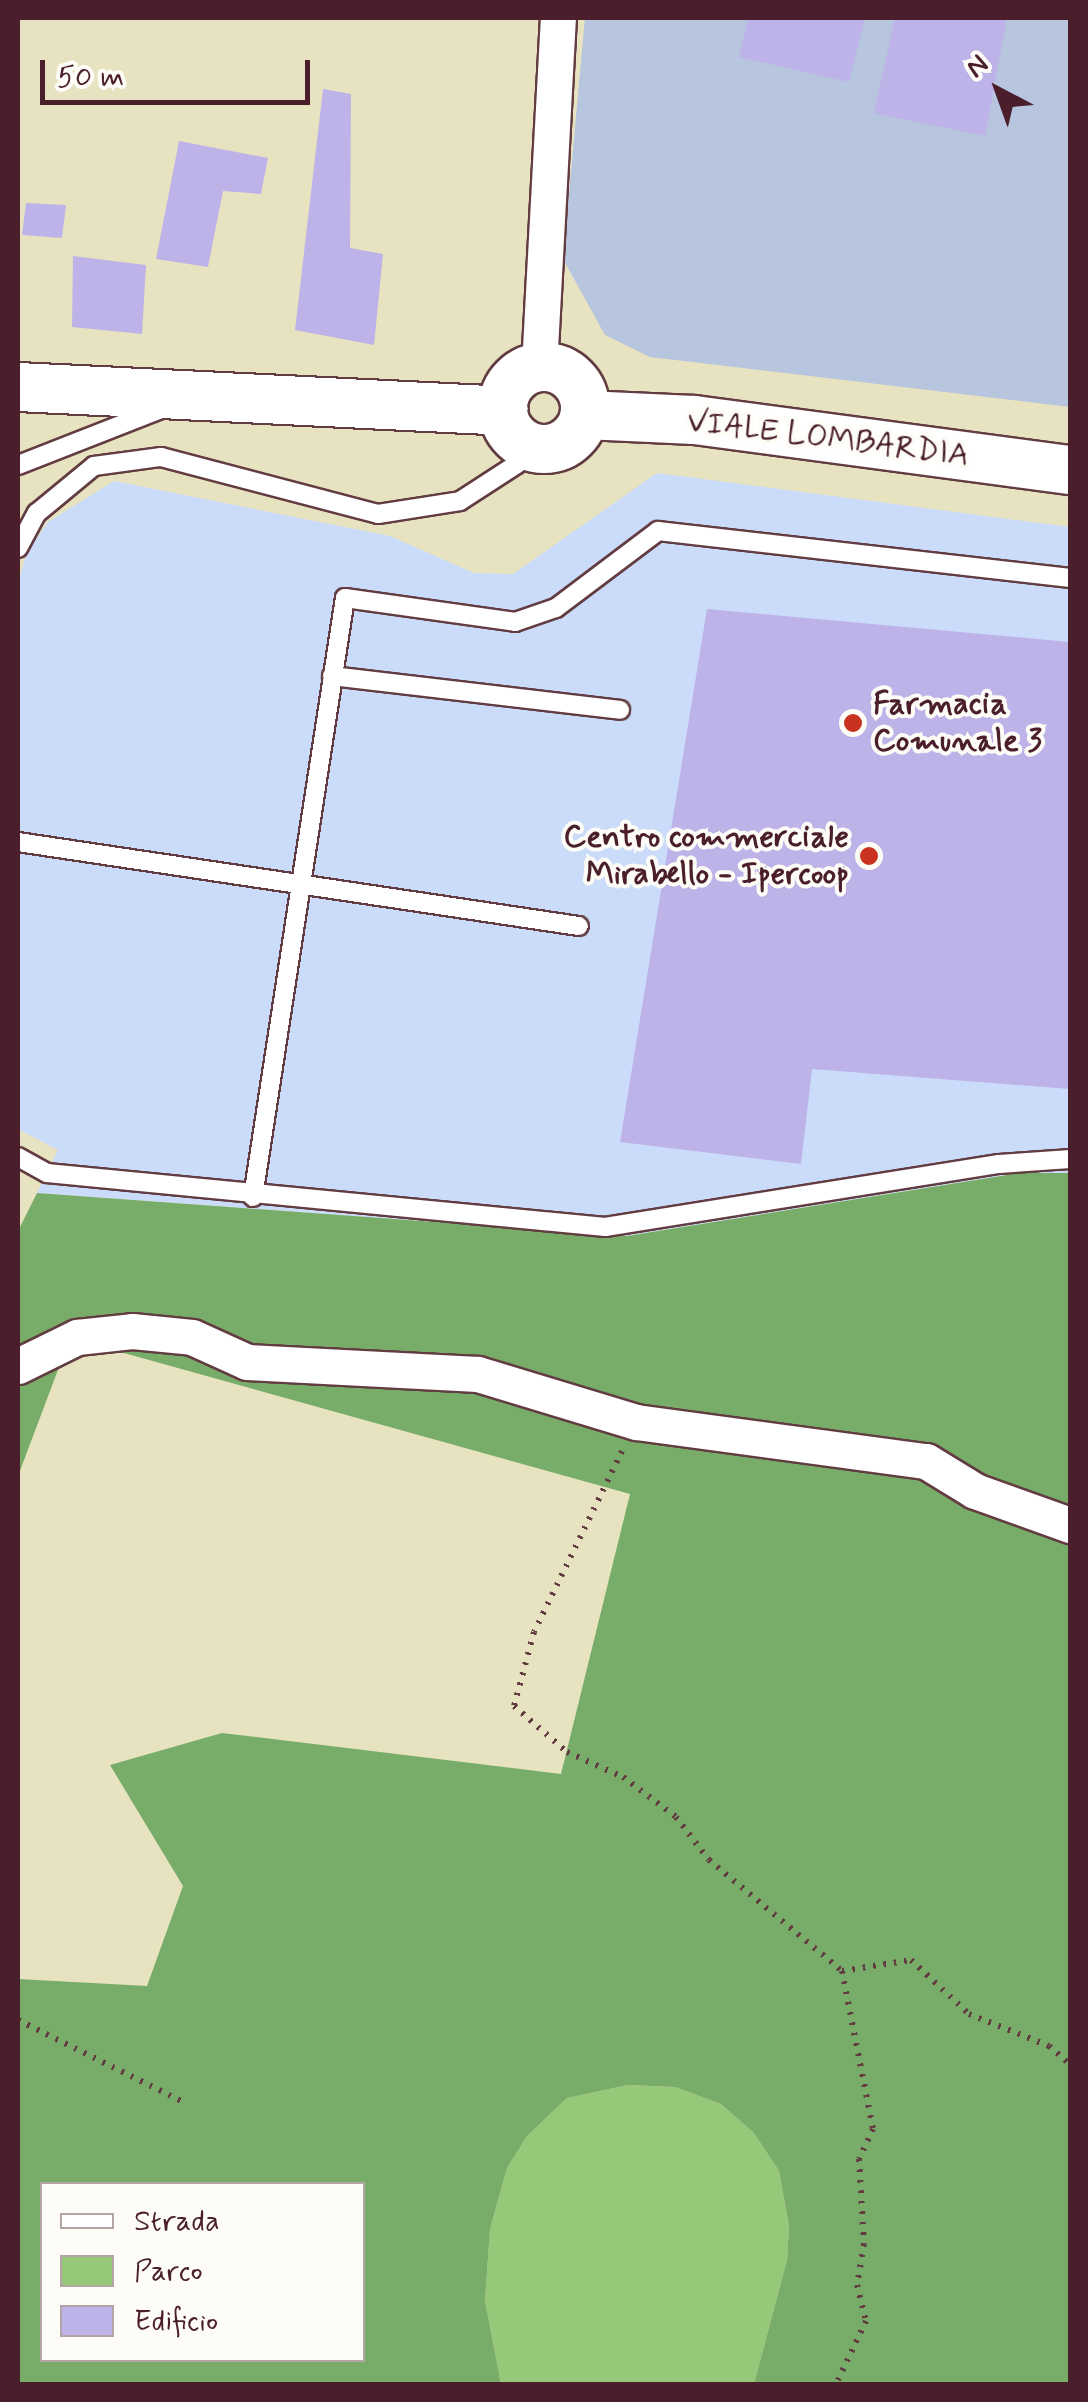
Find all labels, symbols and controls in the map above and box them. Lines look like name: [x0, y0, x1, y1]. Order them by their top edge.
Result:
scale bar: [45, 40, 315, 102]
north arrow: [948, 40, 1048, 140]
text: N: [959, 47, 997, 87]
text: 50 m: [57, 58, 124, 97]
street label: VIALE LOMBARDIA: [685, 403, 971, 475]
place label: Farmacia Comunale 3: [873, 686, 1042, 761]
marker: Farmacia Comunale 3: [842, 712, 864, 734]
place label: Centro commerciale Mirabello - Ipercoop: [564, 819, 849, 894]
marker: Centro commerciale Mirabello - Ipercoop: [858, 845, 880, 867]
legend: [40, 2182, 365, 2362]
text: Strada: [134, 2202, 220, 2241]
text: Parco: [134, 2252, 203, 2291]
text: Edificio: [134, 2302, 218, 2341]

